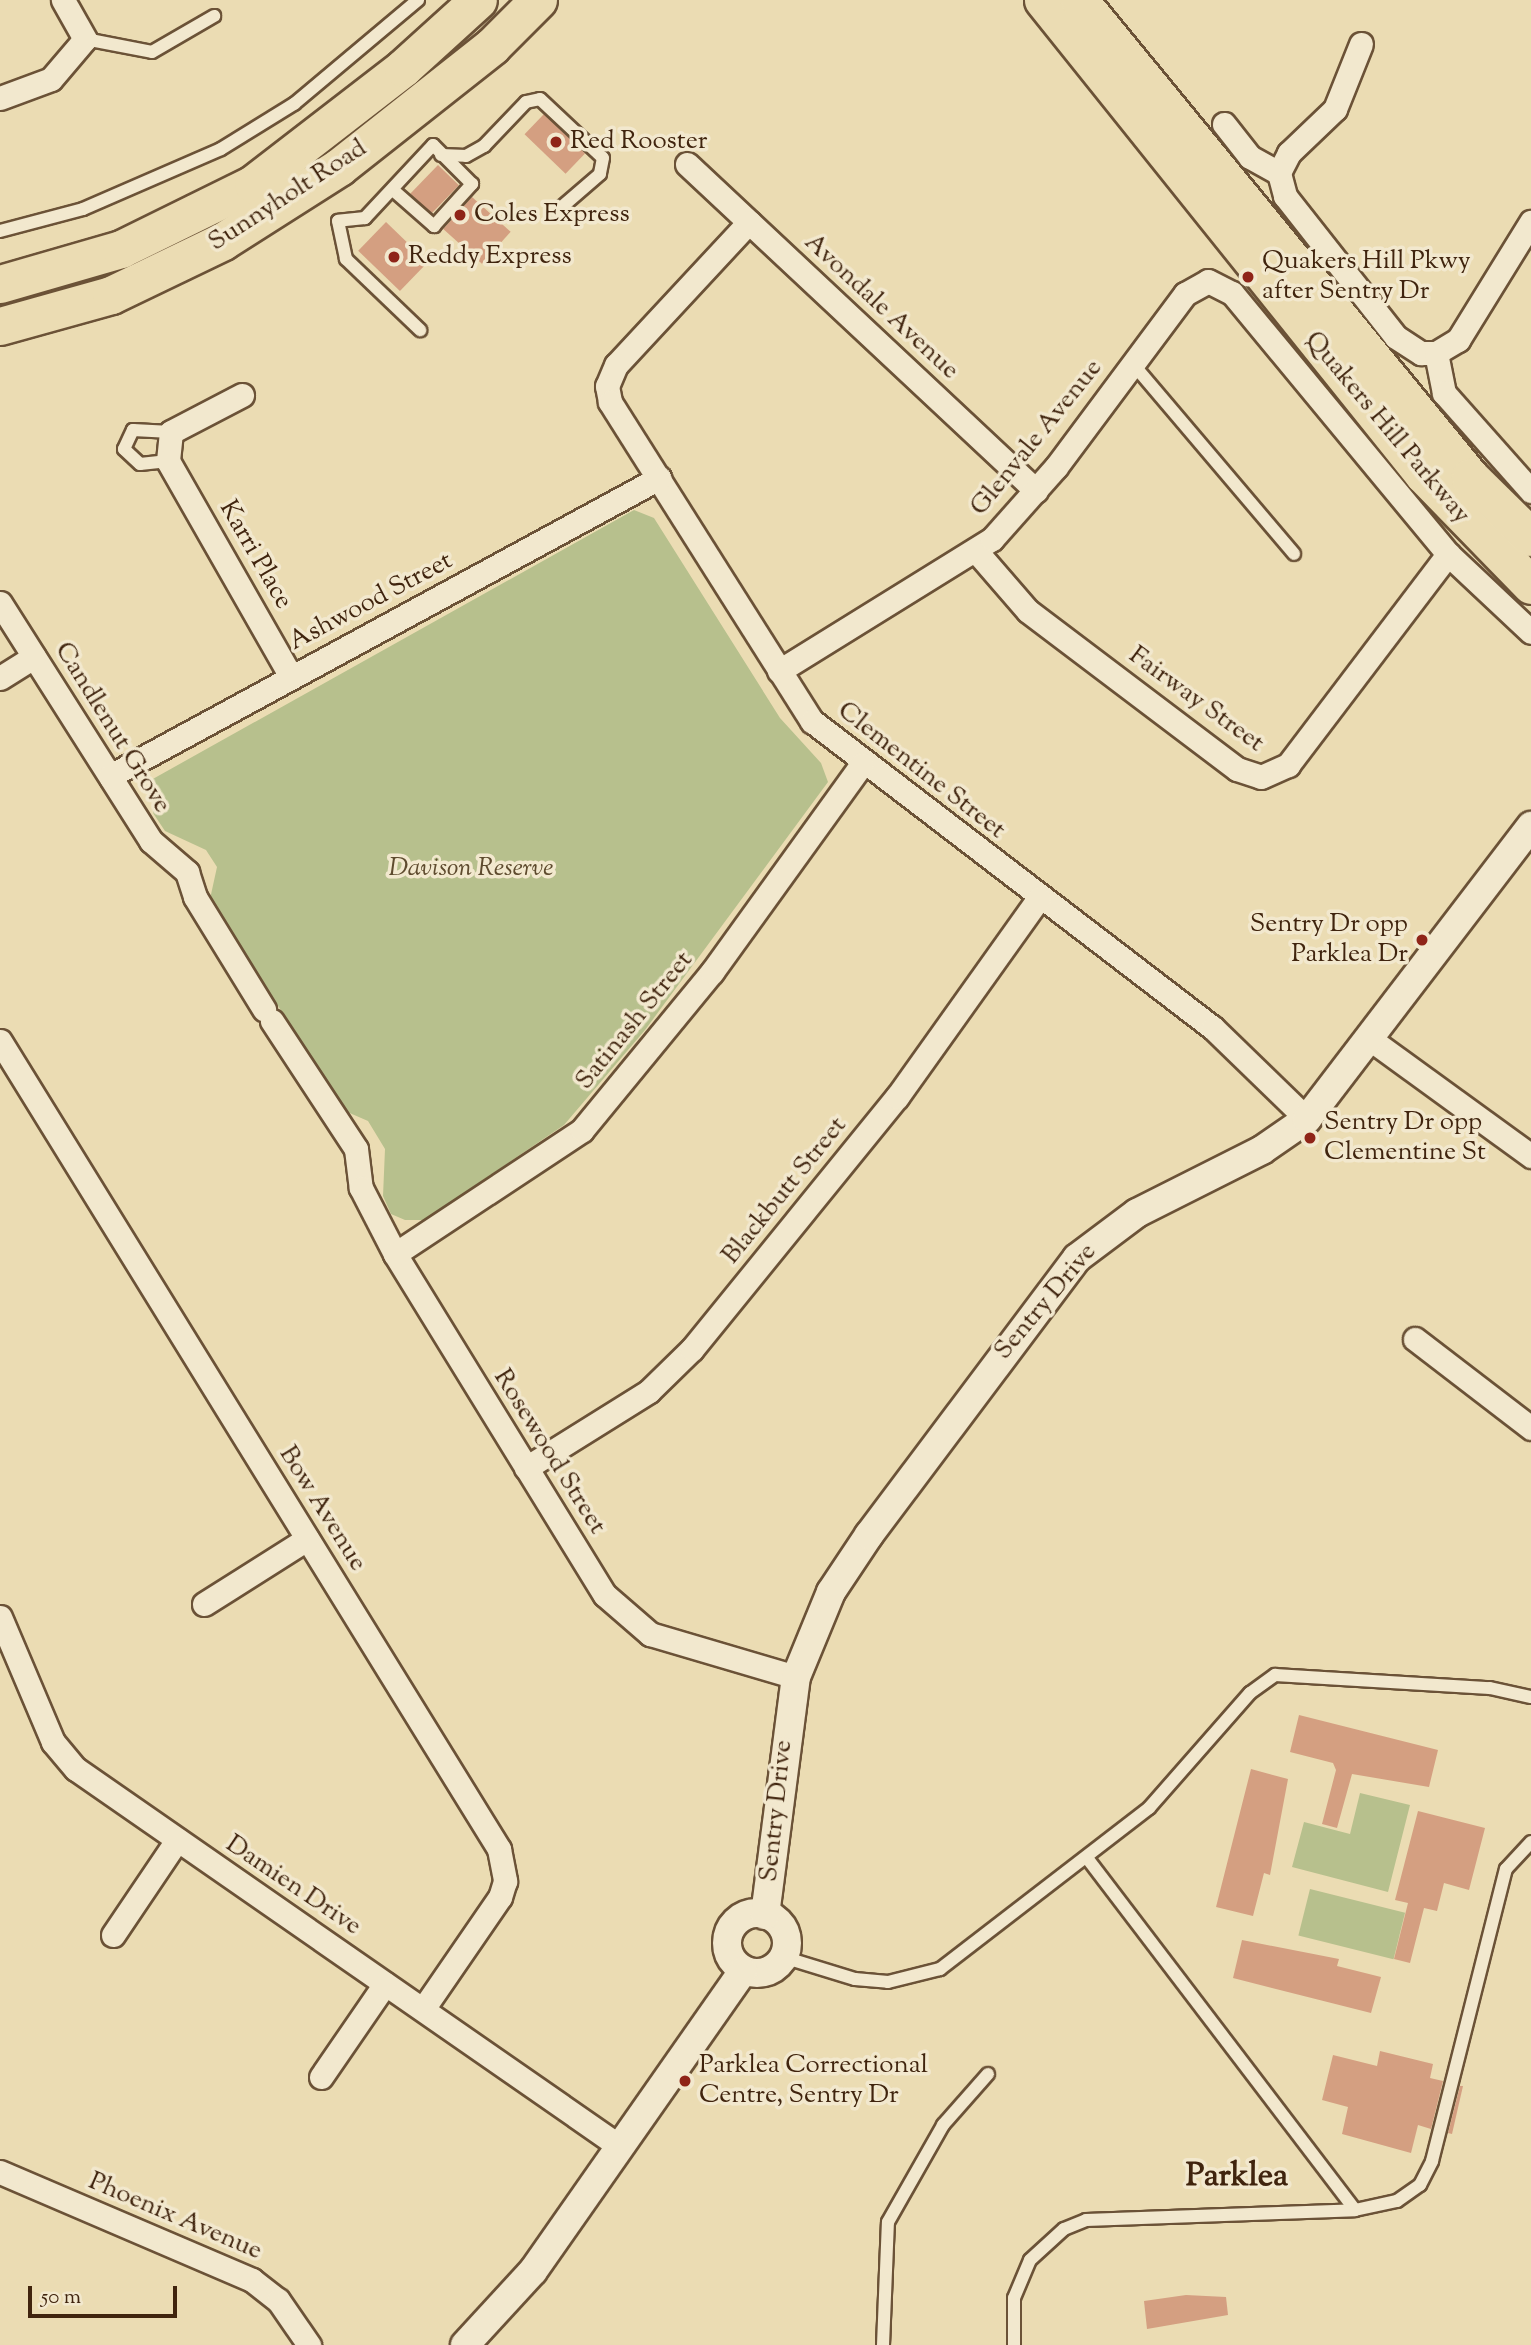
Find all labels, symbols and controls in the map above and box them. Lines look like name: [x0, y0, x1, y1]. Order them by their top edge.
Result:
place label: Red Rooster: [570, 126, 708, 158]
street label: Sunnyholt Road: [203, 133, 373, 259]
marker: Red Rooster: [548, 134, 564, 150]
place label: Coles Express: [474, 199, 630, 231]
marker: Coles Express: [452, 207, 468, 223]
street label: Avondale Avenue: [797, 227, 965, 387]
place label: Reddy Express: [408, 241, 572, 273]
place label: Quakers Hill Pkwy after Sentry Dr: [1262, 246, 1471, 308]
marker: Reddy Express: [386, 249, 402, 265]
marker: Quakers Hill Pkwy after Sentry Dr: [1240, 269, 1256, 285]
street label: Quakers Hill Parkway: [1297, 326, 1477, 530]
street label: Glenvale Avenue: [964, 354, 1110, 522]
street label: Karri Place: [211, 495, 299, 615]
street label: Ashwood Street: [284, 546, 458, 658]
street label: Candlenut Grove: [47, 637, 177, 819]
street label: Fairway Street: [1122, 640, 1270, 760]
street label: Clementine Street: [831, 696, 1011, 846]
park label: Davison Reserve: [388, 853, 554, 885]
place label: Sentry Dr opp Parklea Dr: [1250, 909, 1408, 970]
marker: Sentry Dr opp Parklea Dr: [1414, 932, 1430, 948]
street label: Satinash Street: [570, 946, 700, 1096]
place label: Sentry Dr opp Clementine St: [1324, 1107, 1486, 1168]
street label: Blackbutt Street: [716, 1111, 854, 1271]
marker: Sentry Dr opp Clementine St: [1302, 1130, 1318, 1146]
street label: Sentry Drive: [988, 1237, 1104, 1367]
street label: Rosewood Street: [486, 1364, 612, 1540]
street label: Bow Avenue: [271, 1441, 373, 1577]
street label: Sentry Drive: [754, 1739, 800, 1883]
street label: Damien Drive: [219, 1829, 367, 1943]
place label: Parklea Correctional Centre, Sentry Dr: [699, 2050, 928, 2112]
marker: Parklea Correctional Centre, Sentry Dr: [677, 2073, 693, 2089]
district label: Parklea: [1186, 2158, 1288, 2198]
street label: Phoenix Avenue: [84, 2166, 266, 2268]
scale bar: [32, 2272, 180, 2316]
text: 50 m: [41, 2283, 81, 2313]

